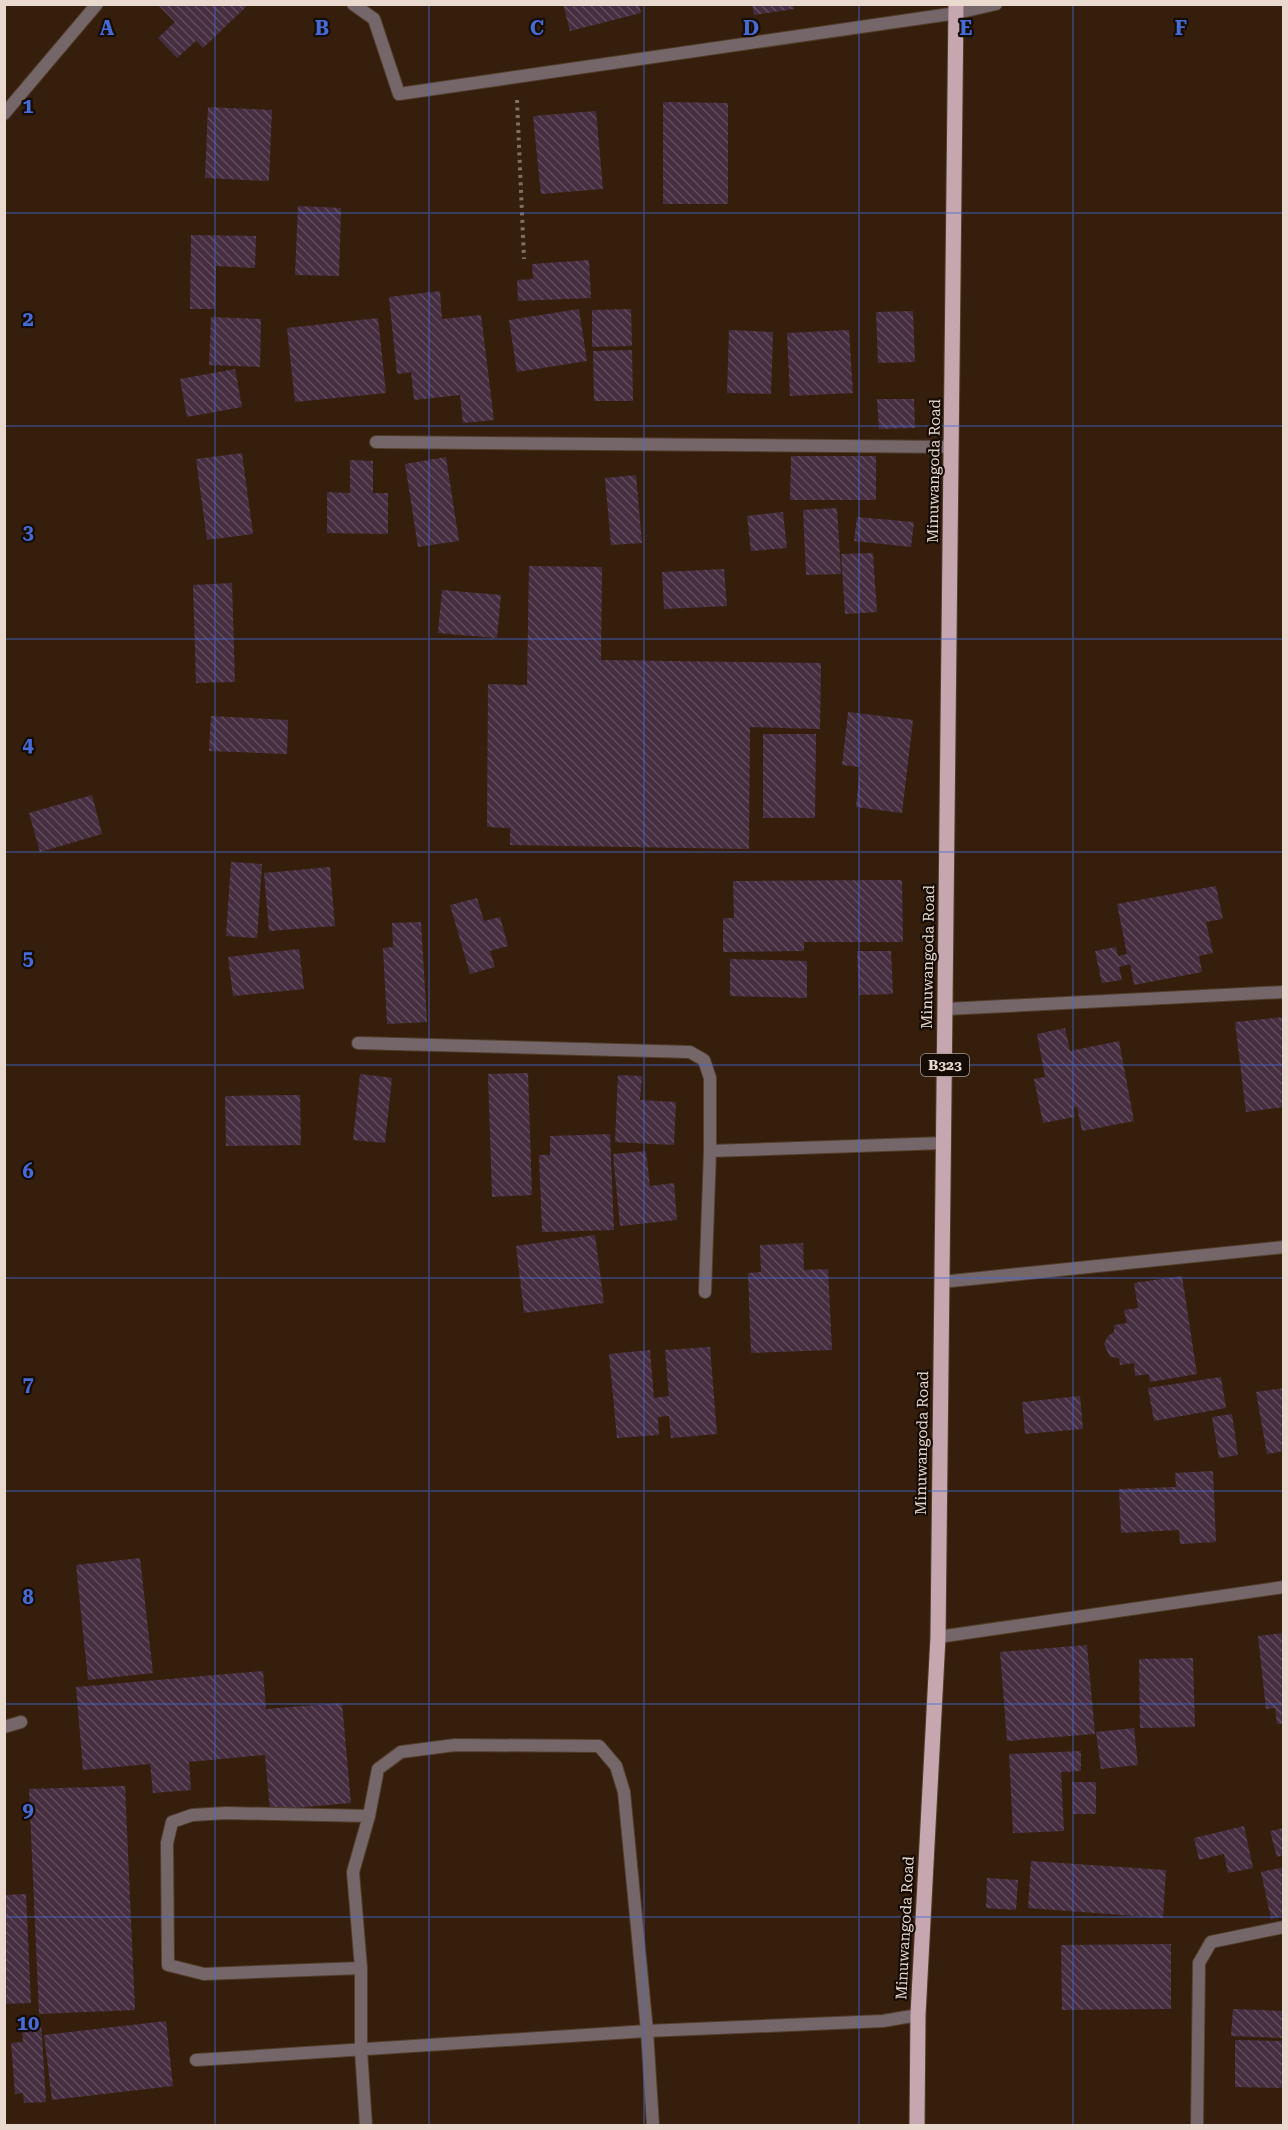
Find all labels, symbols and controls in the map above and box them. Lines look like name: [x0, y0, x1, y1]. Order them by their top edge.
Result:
text: A: [100, 16, 115, 40]
text: B: [315, 16, 329, 40]
text: C: [530, 16, 544, 40]
text: D: [743, 16, 759, 40]
text: E: [960, 16, 973, 40]
text: F: [1175, 16, 1187, 40]
text: 1: [22, 94, 34, 118]
text: 2: [22, 307, 34, 331]
street label: Minuwangoda Road: [924, 399, 944, 543]
text: 3: [22, 520, 34, 544]
text: 4: [22, 733, 34, 757]
street label: Minuwangoda Road: [918, 885, 938, 1029]
text: 5: [22, 946, 34, 970]
road number: B323: [921, 1054, 969, 1076]
text: 6: [22, 1159, 34, 1183]
street label: Minuwangoda Road: [912, 1371, 932, 1515]
text: 7: [22, 1372, 34, 1396]
text: 8: [22, 1585, 34, 1609]
text: 9: [22, 1798, 34, 1822]
street label: Minuwangoda Road: [892, 1855, 918, 2000]
text: 10: [17, 2011, 39, 2035]

